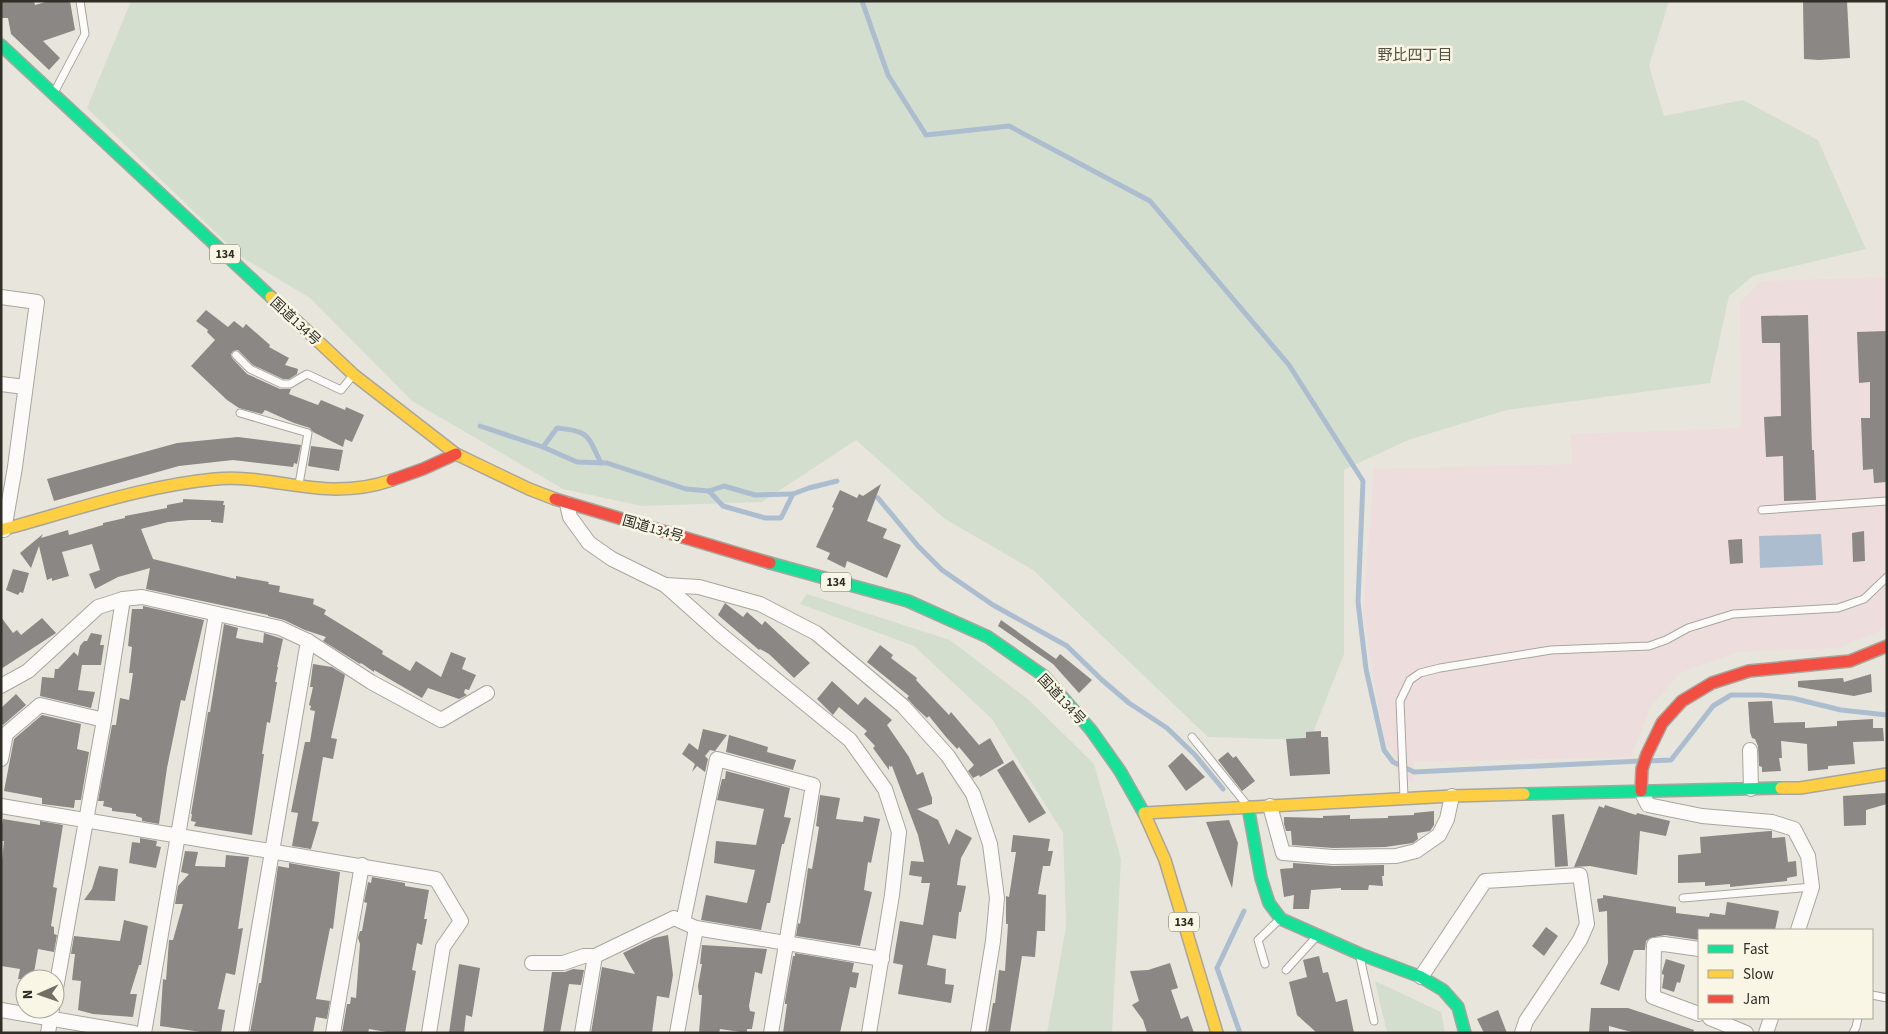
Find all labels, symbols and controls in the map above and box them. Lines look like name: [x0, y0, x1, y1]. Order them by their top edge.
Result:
district label: 野比四丁目: [1377, 45, 1453, 66]
road number: 134: [210, 244, 240, 264]
street label: 国道134号: [266, 293, 325, 350]
street label: 国道134号: [620, 511, 686, 547]
road number: 134: [821, 572, 851, 592]
street label: 国道134号: [1033, 670, 1090, 729]
road number: 134: [1169, 912, 1199, 932]
legend: [1698, 929, 1873, 1019]
text: Fast: [1743, 939, 1769, 960]
text: Slow: [1743, 964, 1774, 985]
north arrow: [15, 969, 65, 1019]
text: N: [18, 989, 38, 999]
text: Jam: [1743, 989, 1770, 1010]

